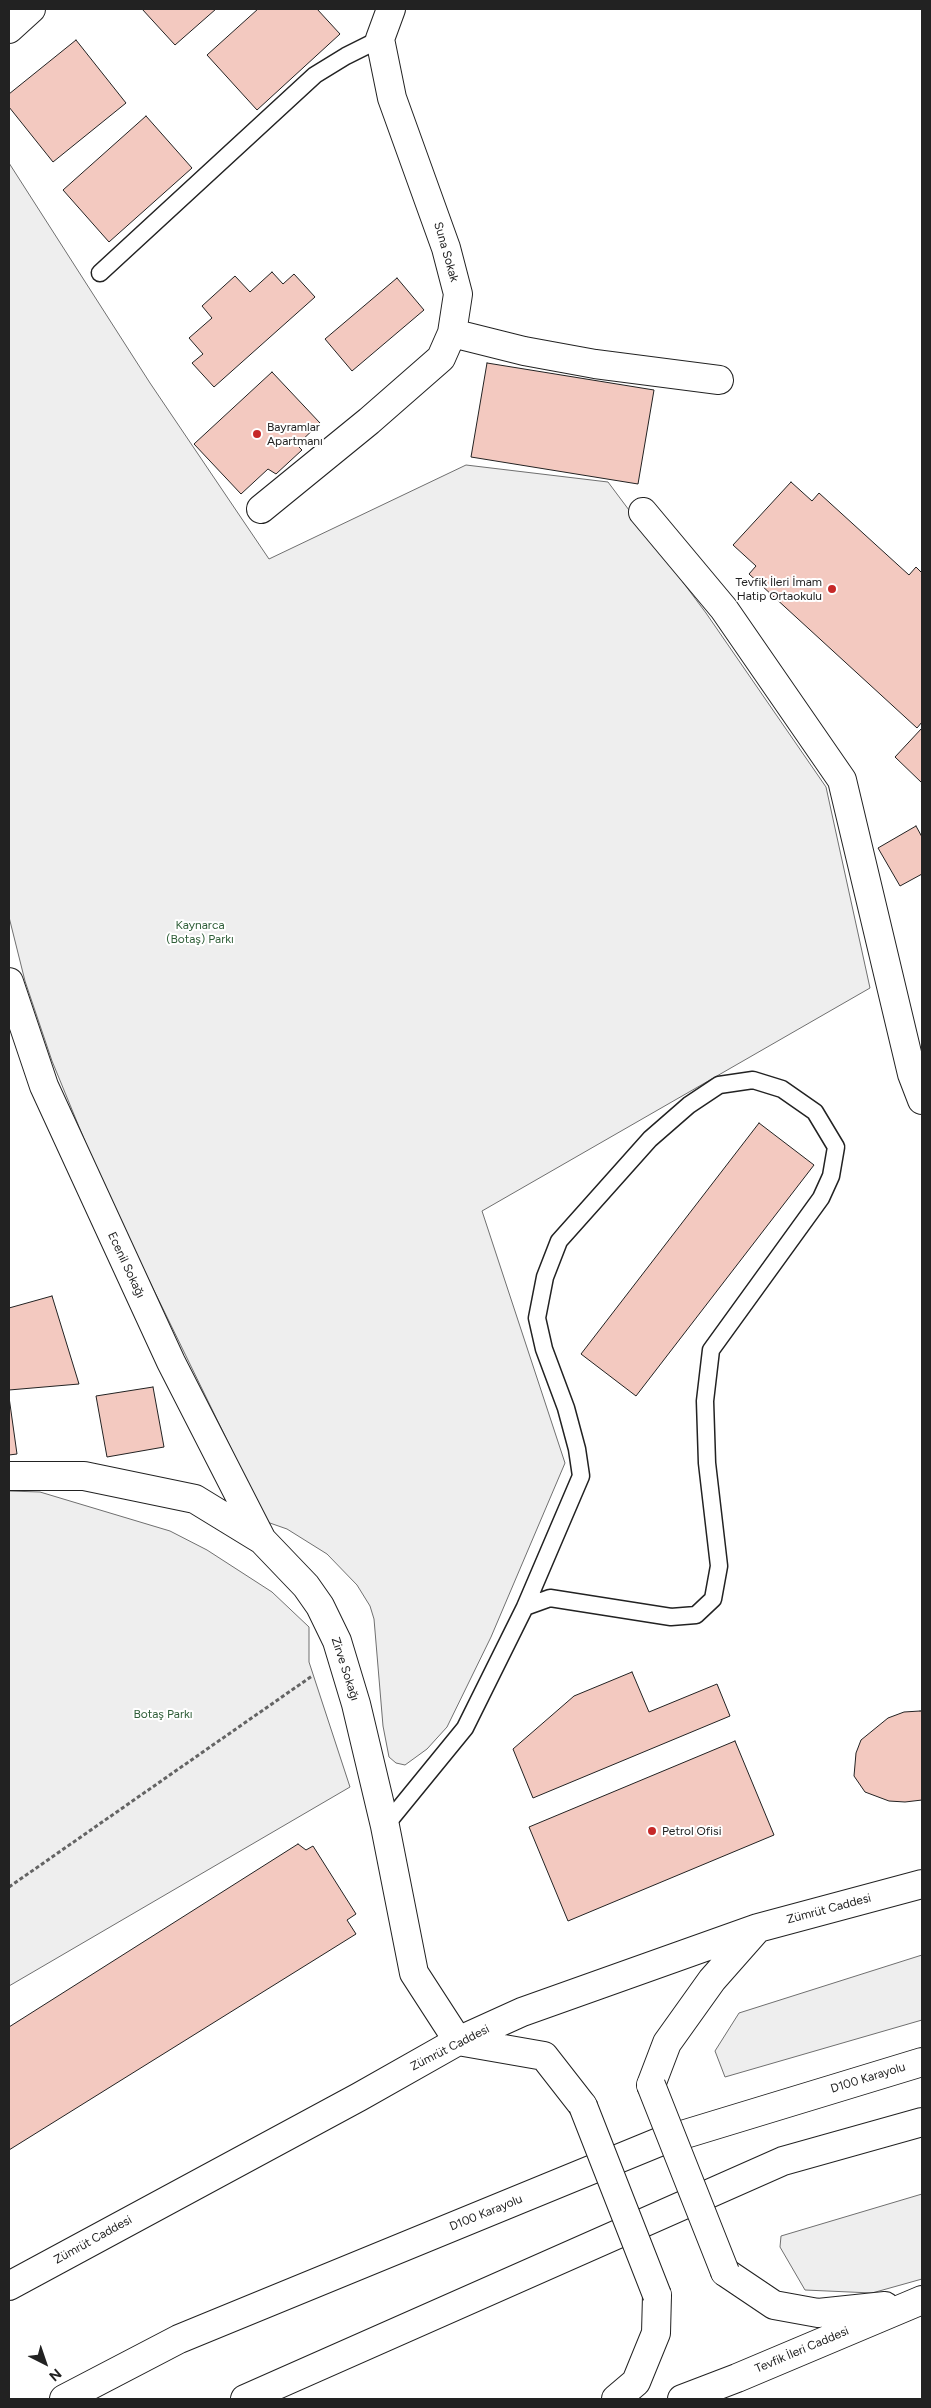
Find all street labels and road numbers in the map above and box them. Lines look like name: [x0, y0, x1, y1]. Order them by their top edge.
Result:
street label: Suna Sokak: [431, 220, 461, 284]
street label: Ecenil Sokağı: [104, 1230, 148, 1300]
street label: Zirve Sokağı: [328, 1635, 362, 1703]
street label: Zümrüt Caddesi: [785, 1891, 873, 1927]
street label: Zümrüt Caddesi: [408, 2022, 492, 2074]
street label: D100 Karayolu: [829, 2060, 907, 2096]
street label: D100 Karayolu: [447, 2192, 525, 2234]
street label: Zümrüt Caddesi: [52, 2213, 134, 2267]
street label: Tevfik İleri Caddesi: [753, 2324, 851, 2376]

